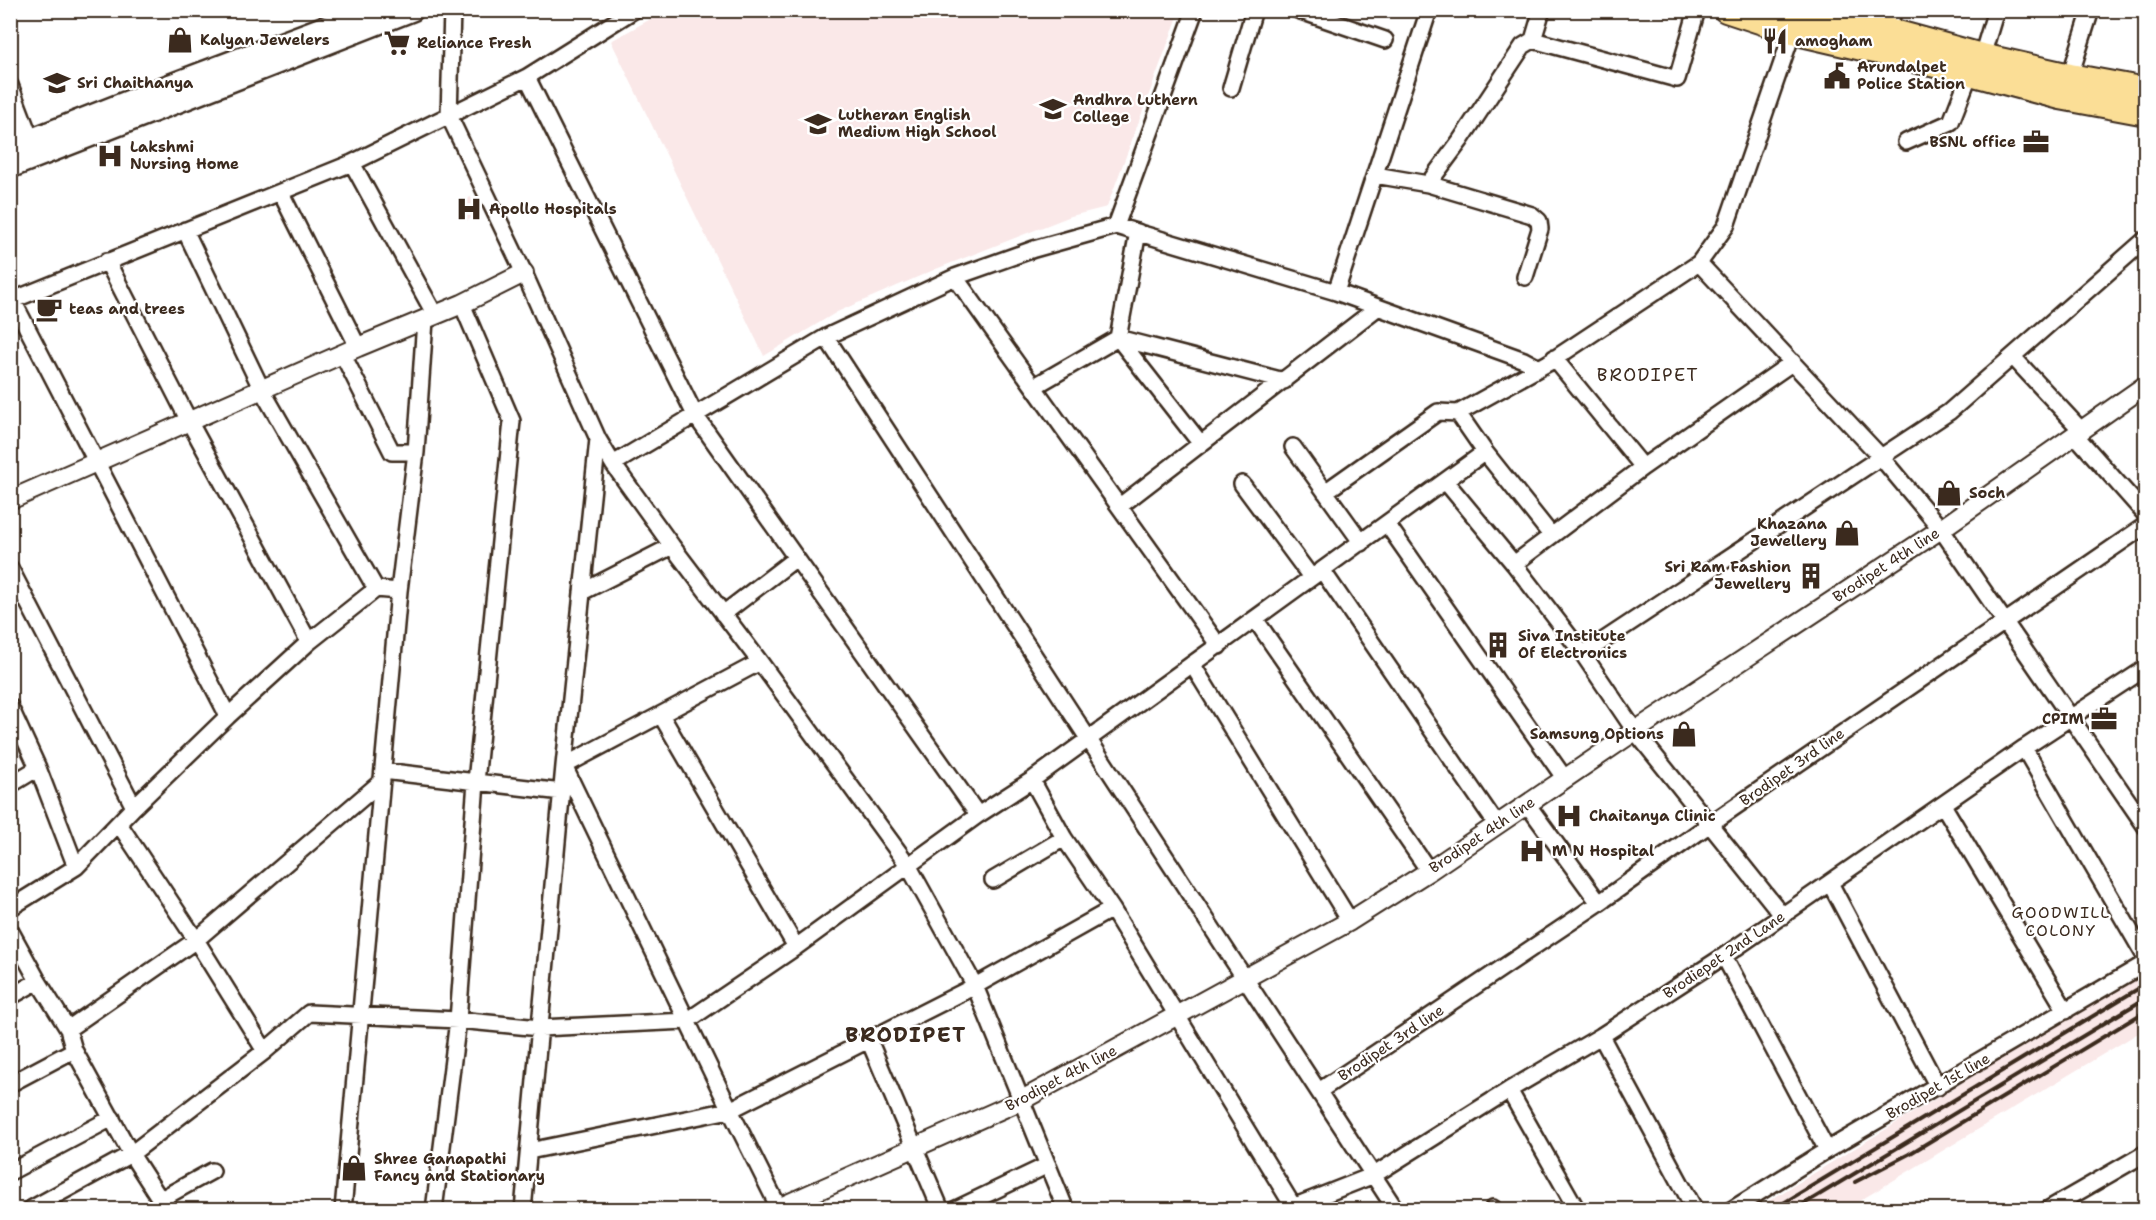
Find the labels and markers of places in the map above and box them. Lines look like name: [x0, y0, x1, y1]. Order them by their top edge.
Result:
shop icon: Kalyan Jewelers: [165, 25, 195, 55]
restaurant icon: amogham: [1760, 26, 1790, 56]
supermarket icon: Reliance Fresh: [382, 28, 412, 58]
place label: Kalyan Jewelers: [200, 30, 330, 50]
place label: amogham: [1795, 31, 1873, 51]
place label: Reliance Fresh: [417, 33, 531, 53]
place label: Arundalpet Police Station: [1857, 57, 1965, 94]
public building icon: Arundalpet Police Station: [1822, 61, 1852, 91]
school or university icon: Sri Chaithanya: [42, 68, 72, 98]
place label: Sri Chaithanya: [77, 73, 194, 93]
place label: Andhra Luthern College: [1073, 90, 1198, 127]
school or university icon: Andhra Luthern College: [1038, 94, 1068, 124]
place label: Lutheran English Medium High School: [838, 105, 996, 142]
school or university icon: Lutheran English Medium High School: [803, 109, 833, 139]
office icon: BSNL office: [2021, 127, 2051, 157]
place label: BSNL office: [1929, 132, 2016, 152]
place label: Lakshmi Nursing Home: [130, 137, 239, 174]
hospital icon: Lakshmi Nursing Home: [95, 141, 125, 171]
hospital icon: Apollo Hospitals: [454, 194, 484, 224]
place label: Apollo Hospitals: [489, 199, 617, 219]
cafe icon: teas and trees: [34, 294, 64, 324]
place label: teas and trees: [69, 299, 185, 319]
shop icon: Soch: [1934, 478, 1964, 508]
place label: Soch: [1969, 483, 2005, 503]
place label: Khazana Jewellery: [1750, 514, 1828, 551]
shop icon: Khazana Jewellery: [1832, 518, 1862, 548]
place label: Sri Ram Fashion Jewellery: [1665, 557, 1791, 594]
building icon: Sri Ram Fashion Jewellery: [1796, 561, 1826, 591]
place label: Siva Institute Of Electronics: [1518, 626, 1627, 663]
building icon: Siva Institute Of Electronics: [1483, 630, 1513, 660]
office icon: CPIM: [2089, 704, 2119, 734]
place label: CPIM: [2042, 709, 2085, 729]
shop icon: Samsung Options: [1669, 719, 1699, 749]
place label: Samsung Options: [1530, 724, 1664, 744]
hospital icon: Chaitanya Clinic: [1554, 801, 1584, 831]
place label: Chaitanya Clinic: [1589, 806, 1716, 826]
hospital icon: M N Hospital: [1517, 836, 1547, 866]
place label: M N Hospital: [1552, 841, 1654, 861]
place label: Shree Ganapathi Fancy and Stationary: [374, 1149, 545, 1186]
shop icon: Shree Ganapathi Fancy and Stationary: [339, 1153, 369, 1183]

